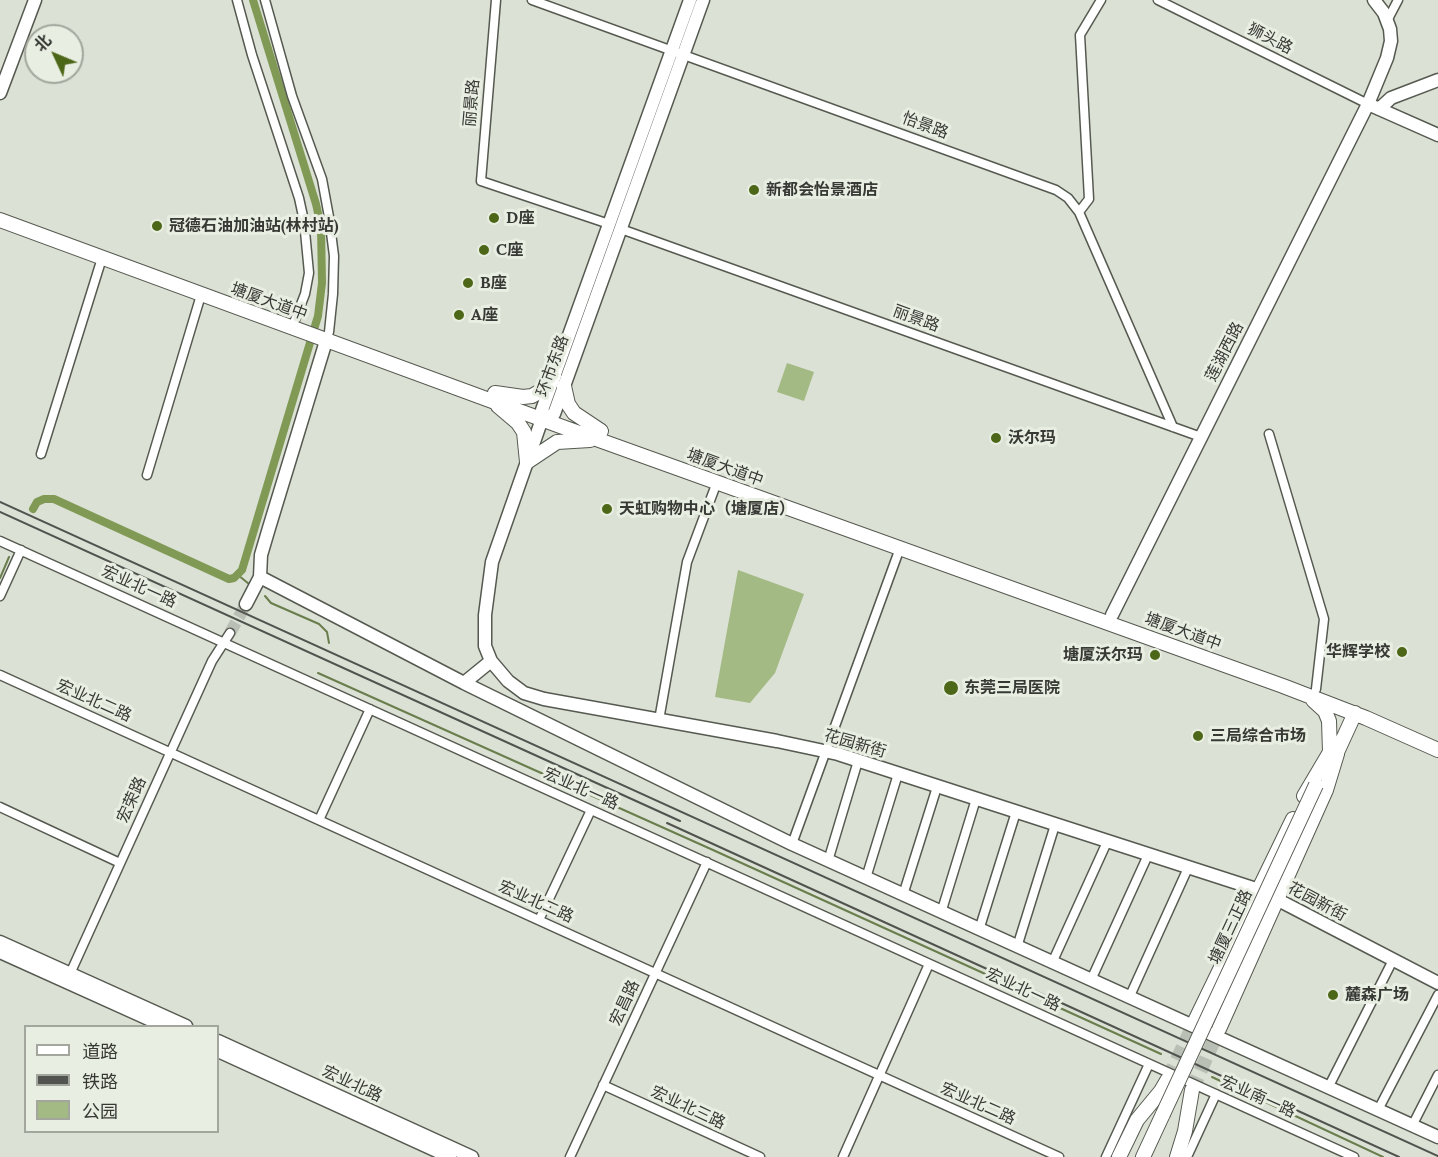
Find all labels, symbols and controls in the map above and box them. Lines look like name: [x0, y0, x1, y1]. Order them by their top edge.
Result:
street label: 狮头路: [1244, 20, 1296, 58]
north arrow: [24, 24, 84, 84]
text: 北: [30, 30, 55, 56]
street label: 丽景路: [460, 78, 484, 128]
street label: 怡景路: [899, 109, 951, 143]
place label: 新都会怡景酒店: [766, 180, 878, 200]
marker: 新都会怡景酒店: [747, 183, 761, 197]
place label: D座: [506, 208, 534, 228]
marker: D座: [487, 211, 501, 225]
place label: 冠德石油加油站(林村站): [169, 216, 338, 236]
marker: 冠德石油加油站(林村站): [150, 219, 164, 233]
place label: C座: [496, 240, 523, 260]
marker: C座: [477, 243, 491, 257]
place label: B座: [480, 273, 507, 293]
marker: B座: [461, 276, 475, 290]
street label: 塘厦大道中: [228, 279, 310, 325]
street label: 丽景路: [890, 302, 942, 336]
place label: A座: [471, 305, 498, 325]
marker: A座: [452, 308, 466, 322]
street label: 莲湖西路: [1202, 319, 1248, 385]
street label: 环市东路: [533, 333, 573, 399]
place label: 沃尔玛: [1008, 428, 1056, 448]
marker: 沃尔玛: [989, 431, 1003, 445]
street label: 塘厦大道中: [684, 445, 766, 491]
place label: 天虹购物中心（塘厦店）: [619, 499, 795, 519]
marker: 天虹购物中心（塘厦店）: [600, 502, 614, 516]
street label: 宏业北一路: [99, 562, 179, 612]
street label: 塘厦大道中: [1142, 609, 1224, 655]
place label: 华辉学校: [1326, 642, 1390, 662]
place label: 塘厦沃尔玛: [1063, 645, 1143, 665]
marker: 华辉学校: [1395, 645, 1409, 659]
marker: 塘厦沃尔玛: [1148, 648, 1162, 662]
street label: 宏业北二路: [54, 676, 134, 726]
place label: 东莞三局医院: [964, 678, 1060, 698]
marker: 东莞三局医院: [942, 679, 960, 697]
street label: 花园新街: [822, 726, 888, 762]
place label: 三局综合市场: [1210, 726, 1306, 746]
marker: 三局综合市场: [1191, 729, 1205, 743]
street label: 宏业北一路: [541, 764, 621, 814]
street label: 宏荣路: [113, 774, 151, 826]
street label: 宏业北二路: [496, 877, 576, 927]
street label: 花园新街: [1284, 879, 1350, 925]
street label: 塘厦三正路: [1205, 887, 1257, 967]
street label: 宏业北一路: [983, 964, 1063, 1016]
street label: 宏昌路: [606, 977, 644, 1029]
place label: 麓森广场: [1345, 985, 1409, 1005]
marker: 麓森广场: [1326, 988, 1340, 1002]
legend: [24, 1025, 219, 1133]
text: 道路: [82, 1040, 118, 1063]
street label: 宏业北路: [319, 1062, 385, 1106]
text: 铁路: [82, 1070, 118, 1093]
street label: 宏业南一路: [1218, 1072, 1298, 1122]
street label: 宏业北二路: [938, 1079, 1018, 1129]
street label: 宏业北三路: [648, 1082, 728, 1134]
text: 公园: [82, 1100, 118, 1123]

